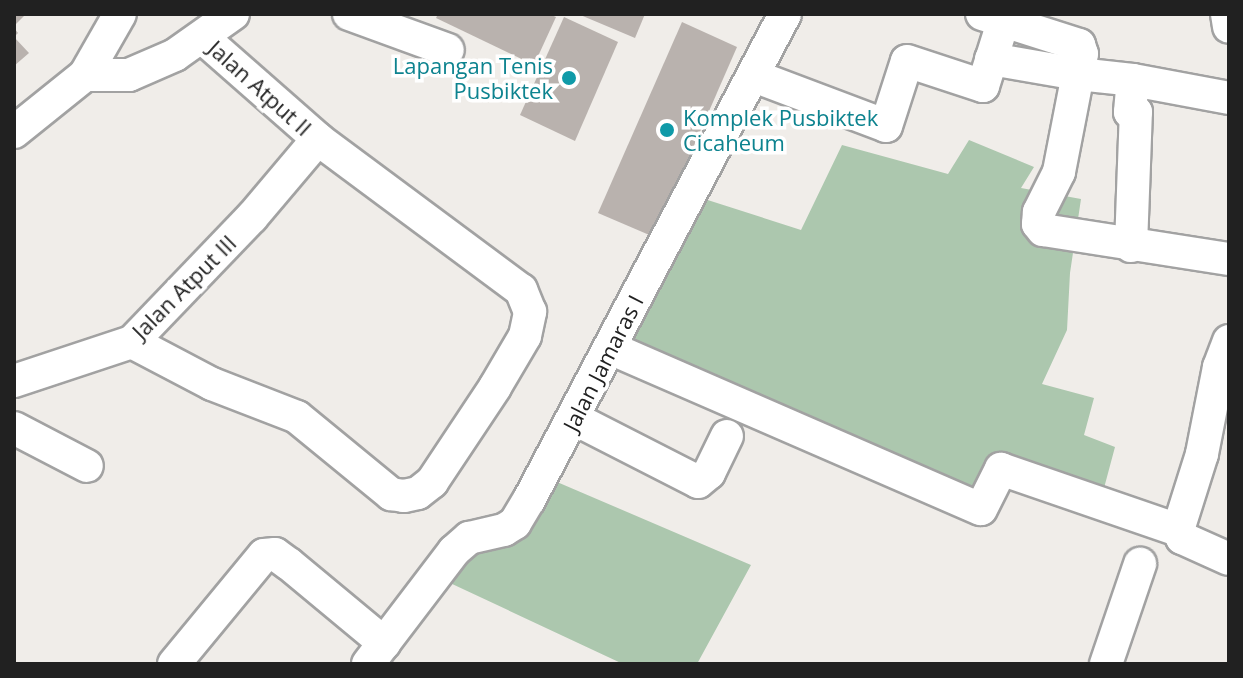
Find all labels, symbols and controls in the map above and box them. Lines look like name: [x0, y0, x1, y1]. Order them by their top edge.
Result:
street label: Jalan Atput II: [203, 35, 317, 141]
place label: Lapangan Tenis Pusbiktek: [393, 52, 553, 104]
marker: Lapangan Tenis Pusbiktek: [560, 69, 578, 87]
place label: Komplek Pusbiktek Cicaheum: [683, 104, 878, 156]
marker: Komplek Pusbiktek Cicaheum: [658, 121, 676, 139]
street label: Jalan Atput III: [127, 230, 241, 344]
street label: Jalan Jamaras I: [557, 290, 649, 436]

